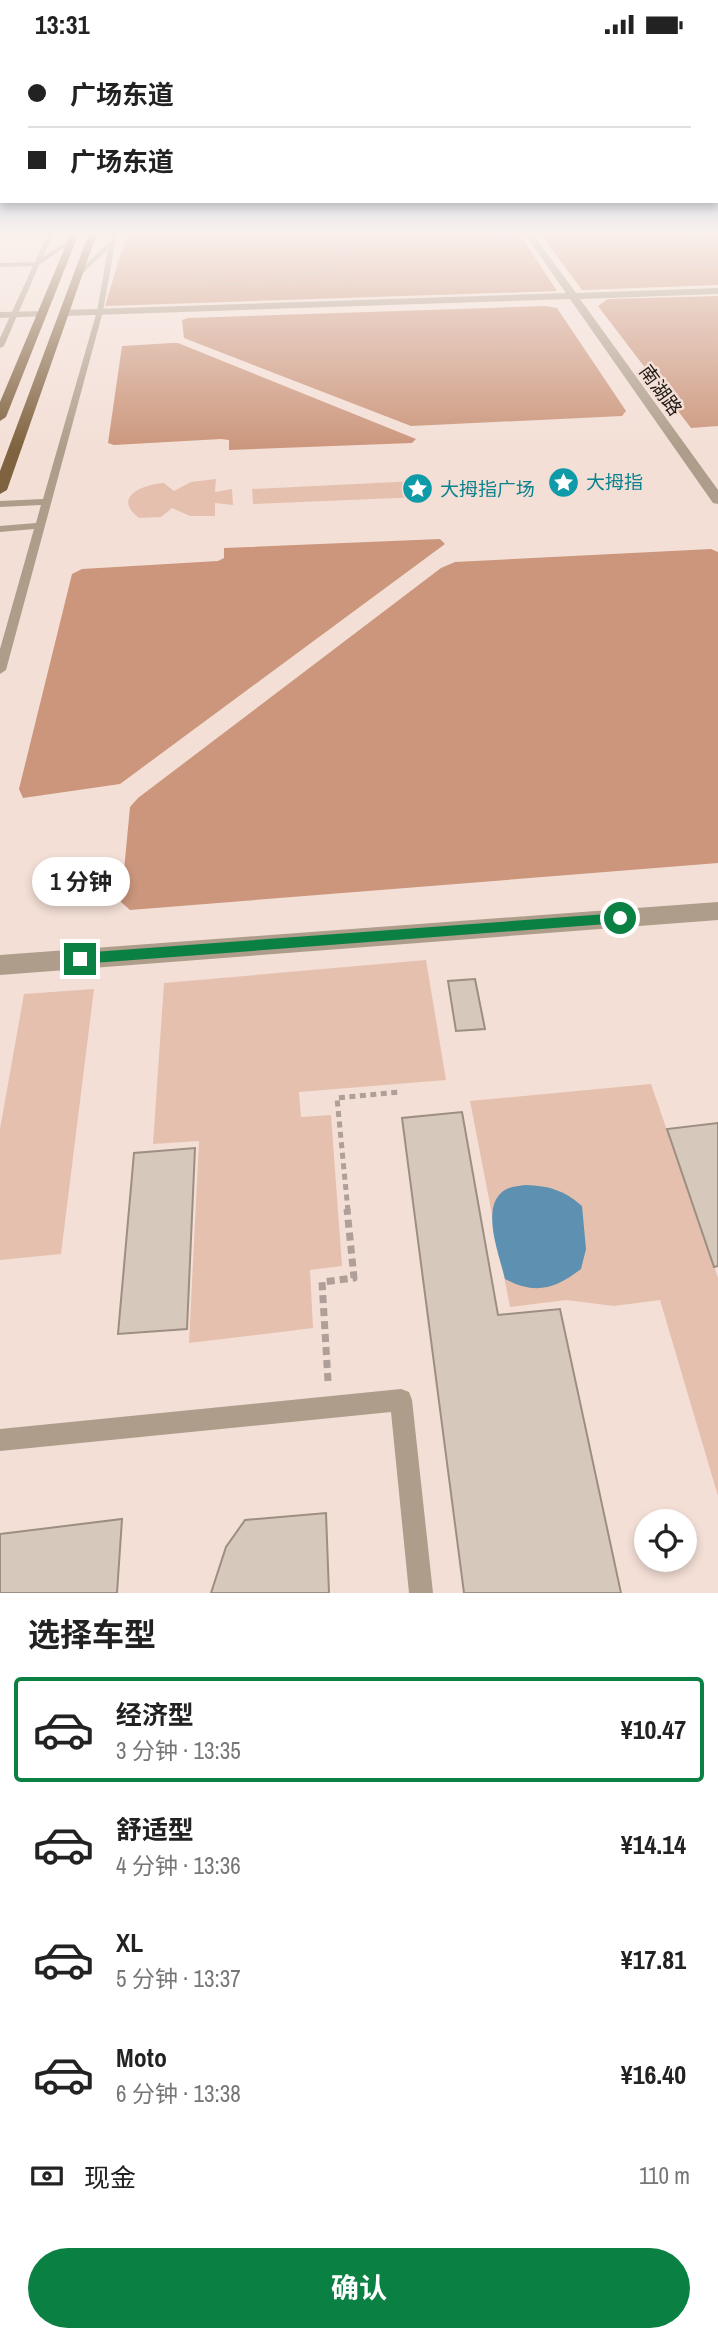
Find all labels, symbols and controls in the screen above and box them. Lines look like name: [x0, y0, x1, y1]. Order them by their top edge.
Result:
text: 13:31: [35, 7, 90, 42]
text: 广场东道: [70, 77, 174, 112]
text: 广场东道: [70, 144, 174, 179]
street label: 南湖路: [634, 359, 688, 421]
place icon: 大拇指: [546, 465, 580, 499]
place label: 大拇指: [586, 469, 643, 495]
place icon: 大拇指广场: [400, 472, 434, 506]
place label: 大拇指广场: [440, 476, 535, 502]
callout: 1 分钟: [31, 857, 129, 907]
text: 1 分钟: [50, 866, 112, 897]
route start: [604, 902, 636, 934]
route end: [64, 943, 96, 975]
map controls: [634, 1509, 697, 1572]
button: locate: [634, 1509, 697, 1572]
text: 选择车型: [28, 1613, 156, 1656]
text: 经济型: [116, 1697, 194, 1732]
icon: car: [32, 1698, 95, 1761]
text: ¥10.47: [621, 1712, 686, 1747]
text: 3 分钟 · 13:35: [116, 1735, 241, 1766]
text: 舒适型: [116, 1812, 194, 1847]
icon: car: [32, 1813, 95, 1876]
text: ¥14.14: [621, 1827, 686, 1862]
text: 4 分钟 · 13:36: [116, 1850, 241, 1881]
text: XL: [116, 1925, 143, 1960]
icon: car: [32, 1928, 95, 1991]
text: ¥17.81: [621, 1942, 686, 1977]
text: 5 分钟 · 13:37: [116, 1963, 241, 1994]
text: Moto: [116, 2040, 167, 2075]
icon: car: [32, 2043, 95, 2106]
text: ¥16.40: [621, 2057, 686, 2092]
text: 6 分钟 · 13:38: [116, 2078, 241, 2109]
icon: cash: [28, 2157, 66, 2195]
text: 现金: [84, 2160, 136, 2195]
text: 110 m: [639, 2160, 690, 2191]
button: 确认: [28, 2248, 690, 2328]

